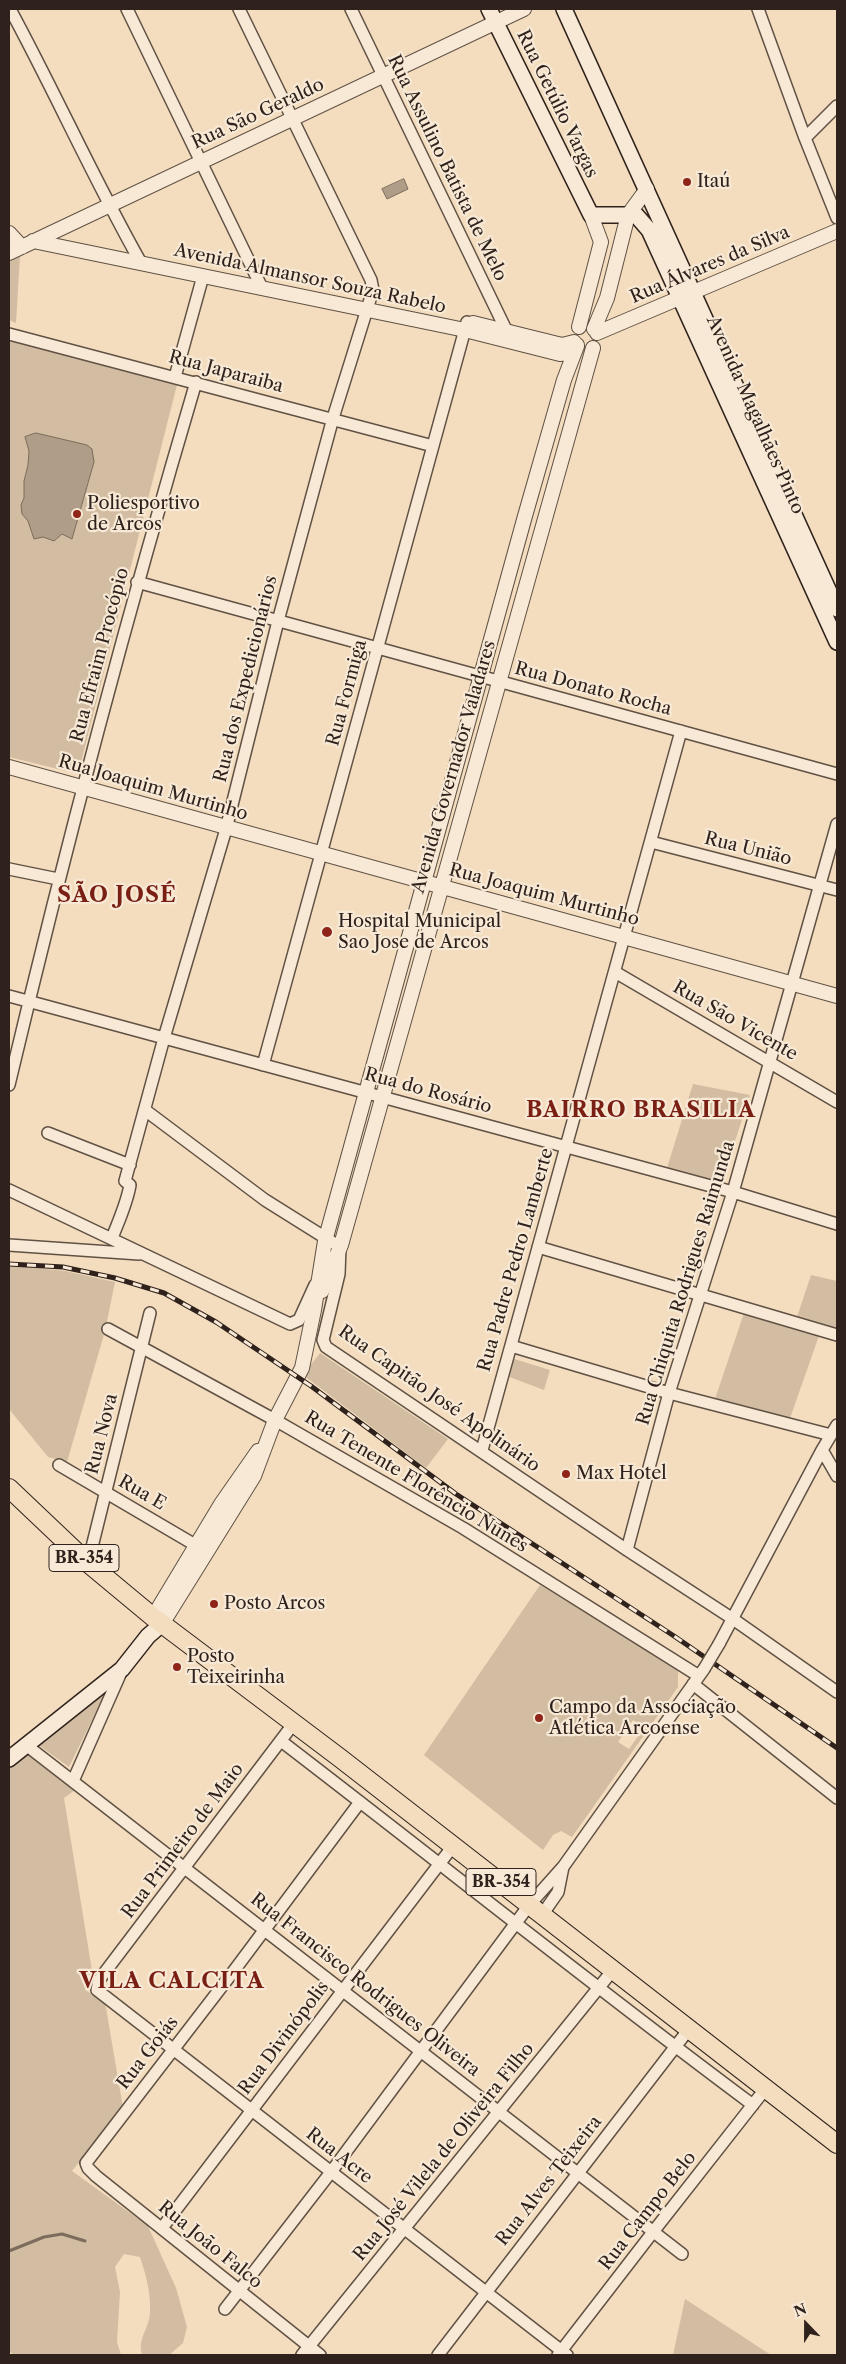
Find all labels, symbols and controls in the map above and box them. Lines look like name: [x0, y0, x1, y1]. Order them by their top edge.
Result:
street label: Rua Getúlio Vargas: [512, 26, 602, 182]
street label: Rua Assulino Batista de Melo: [383, 51, 511, 285]
street label: Rua São Geraldo: [188, 74, 328, 154]
place label: Itaú: [697, 171, 730, 193]
marker: Itaú: [681, 176, 693, 188]
street label: Rua Álvares da Silva: [627, 222, 793, 308]
street label: Avenida Almansor Souza Rabelo: [172, 240, 448, 318]
street label: Avenida Magalhães Pinto: [701, 312, 809, 518]
street label: Rua Japaraiba: [166, 346, 286, 398]
place label: Poliesportivo de Arcos: [87, 493, 200, 536]
marker: Poliesportivo de Arcos: [71, 508, 83, 520]
street label: Rua Efraim Procópio: [66, 565, 134, 745]
street label: Rua dos Expedicionários: [210, 573, 282, 785]
street label: Rua Formiga: [322, 637, 372, 749]
street label: Avenida Governador Valadares: [408, 638, 500, 896]
street label: Rua Donato Rocha: [512, 658, 674, 720]
street label: Rua Joaquim Murtinho: [56, 751, 250, 825]
street label: Rua União: [702, 828, 794, 870]
street label: Rua Joaquim Murtinho: [446, 859, 642, 931]
district label: SÃO JOSÉ: [56, 883, 178, 909]
place label: Hospital Municipal Sao Jose de Arcos: [338, 911, 501, 954]
marker: Hospital Municipal Sao Jose de Arcos: [320, 925, 334, 939]
street label: Rua São Vicente: [669, 977, 801, 1065]
street label: Rua do Rosário: [362, 1064, 494, 1118]
district label: BAIRRO BRASILIA: [524, 1098, 758, 1124]
street label: Rua Chiquita Rodrigues Raimunda: [632, 1138, 740, 1428]
street label: Rua Padre Pedro Lamberte: [474, 1146, 558, 1374]
street label: Rua Capitão José Apolinário: [334, 1321, 544, 1477]
street label: Rua Nova: [82, 1392, 122, 1476]
street label: Rua Tenente Florêncio Nunes: [301, 1407, 531, 1557]
place label: Max Hotel: [576, 1463, 667, 1485]
marker: Max Hotel: [560, 1468, 572, 1480]
street label: Rua E: [115, 1471, 169, 1515]
road number: BR-354: [49, 1545, 119, 1572]
place label: Posto Arcos: [224, 1593, 325, 1615]
marker: Posto Arcos: [208, 1598, 220, 1610]
place label: Posto Teixeirinha: [187, 1646, 285, 1688]
marker: Posto Teixeirinha: [171, 1661, 183, 1673]
place label: Campo da Associação Atlética Arcoense: [549, 1697, 736, 1740]
marker: Campo da Associação Atlética Arcoense: [533, 1712, 545, 1724]
street label: Rua Primeiro de Maio: [118, 1759, 248, 1923]
road number: BR-354: [466, 1868, 536, 1895]
street label: Rua Francisco Rodrigues Oliveira: [246, 1889, 484, 2081]
district label: VILA CALCITA: [78, 1969, 266, 1995]
street label: Rua Divinópolis: [234, 1977, 334, 2099]
street label: Rua Goiás: [113, 2012, 183, 2094]
street label: Rua José Vilela de Oliveira Filho: [349, 2038, 539, 2266]
street label: Rua Alves Teixeira: [492, 2112, 606, 2250]
street label: Rua Acre: [301, 2123, 377, 2189]
street label: Rua Campo Belo: [595, 2147, 701, 2275]
street label: Rua João Falco: [154, 2197, 266, 2293]
north arrow: [781, 2299, 831, 2349]
text: N: [791, 2299, 809, 2321]

